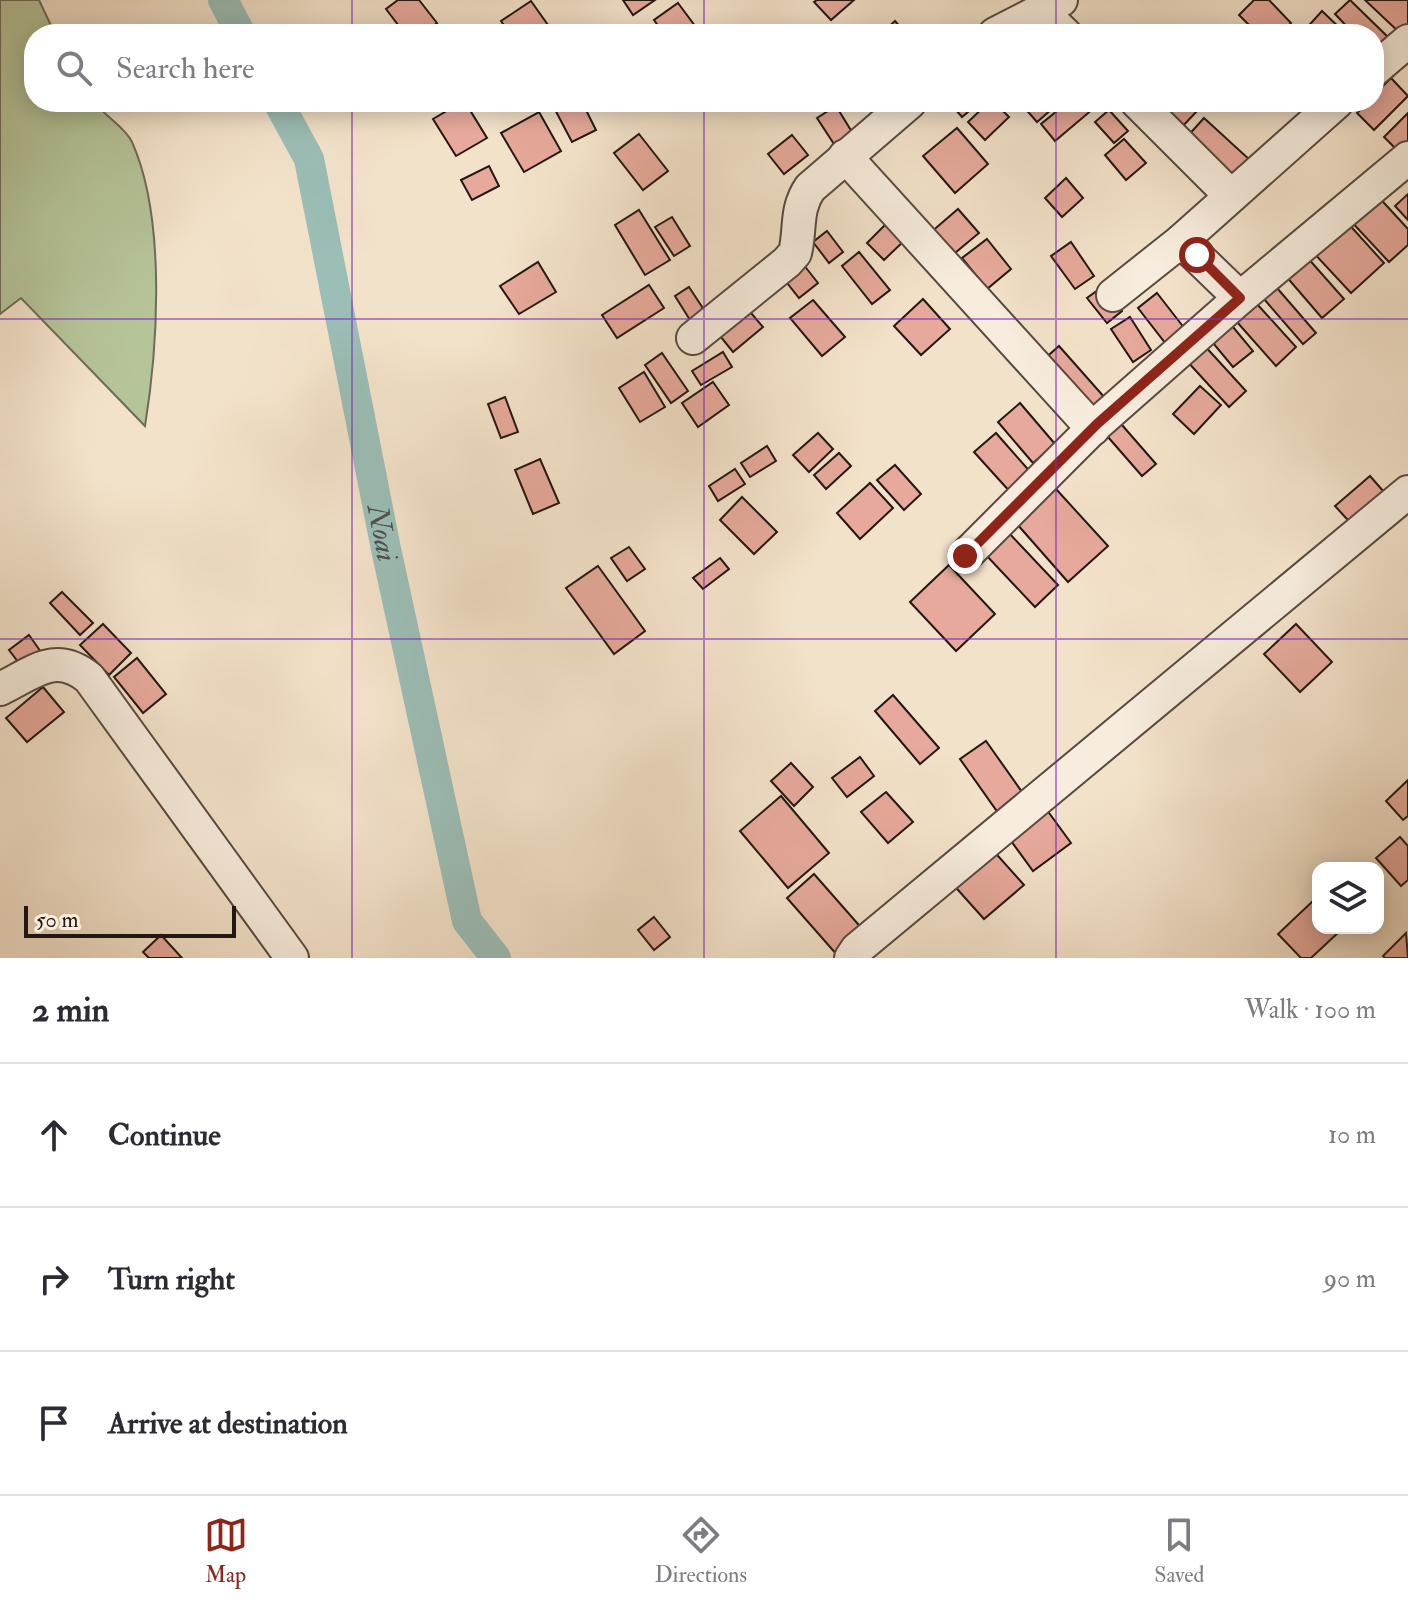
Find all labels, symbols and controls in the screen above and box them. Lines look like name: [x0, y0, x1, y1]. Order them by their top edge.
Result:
search box: [24, 24, 1384, 112]
icon: search: [52, 46, 96, 90]
text: Search here: [116, 50, 255, 87]
route start: [1179, 237, 1215, 273]
water label: Noai: [359, 499, 407, 565]
route end: [947, 538, 983, 574]
map controls: [1312, 862, 1384, 934]
button: layers: [1312, 862, 1384, 934]
scale bar: [24, 902, 236, 938]
text: 50 m: [36, 906, 78, 934]
text: 2 min: [32, 989, 109, 1032]
text: Walk · 100 m: [1245, 994, 1376, 1026]
icon: ahead: [32, 1113, 76, 1157]
text: Continue: [108, 1117, 221, 1154]
text: 10 m: [1328, 1119, 1376, 1151]
icon: right: [32, 1257, 76, 1301]
text: Turn right: [108, 1261, 235, 1298]
text: 90 m: [1324, 1263, 1376, 1295]
icon: arrive: [32, 1401, 76, 1445]
text: Arrive at destination: [108, 1405, 348, 1442]
tab: Map: [204, 1513, 248, 1589]
tab: Directions: [655, 1513, 747, 1589]
tab: Saved: [1154, 1513, 1204, 1589]

